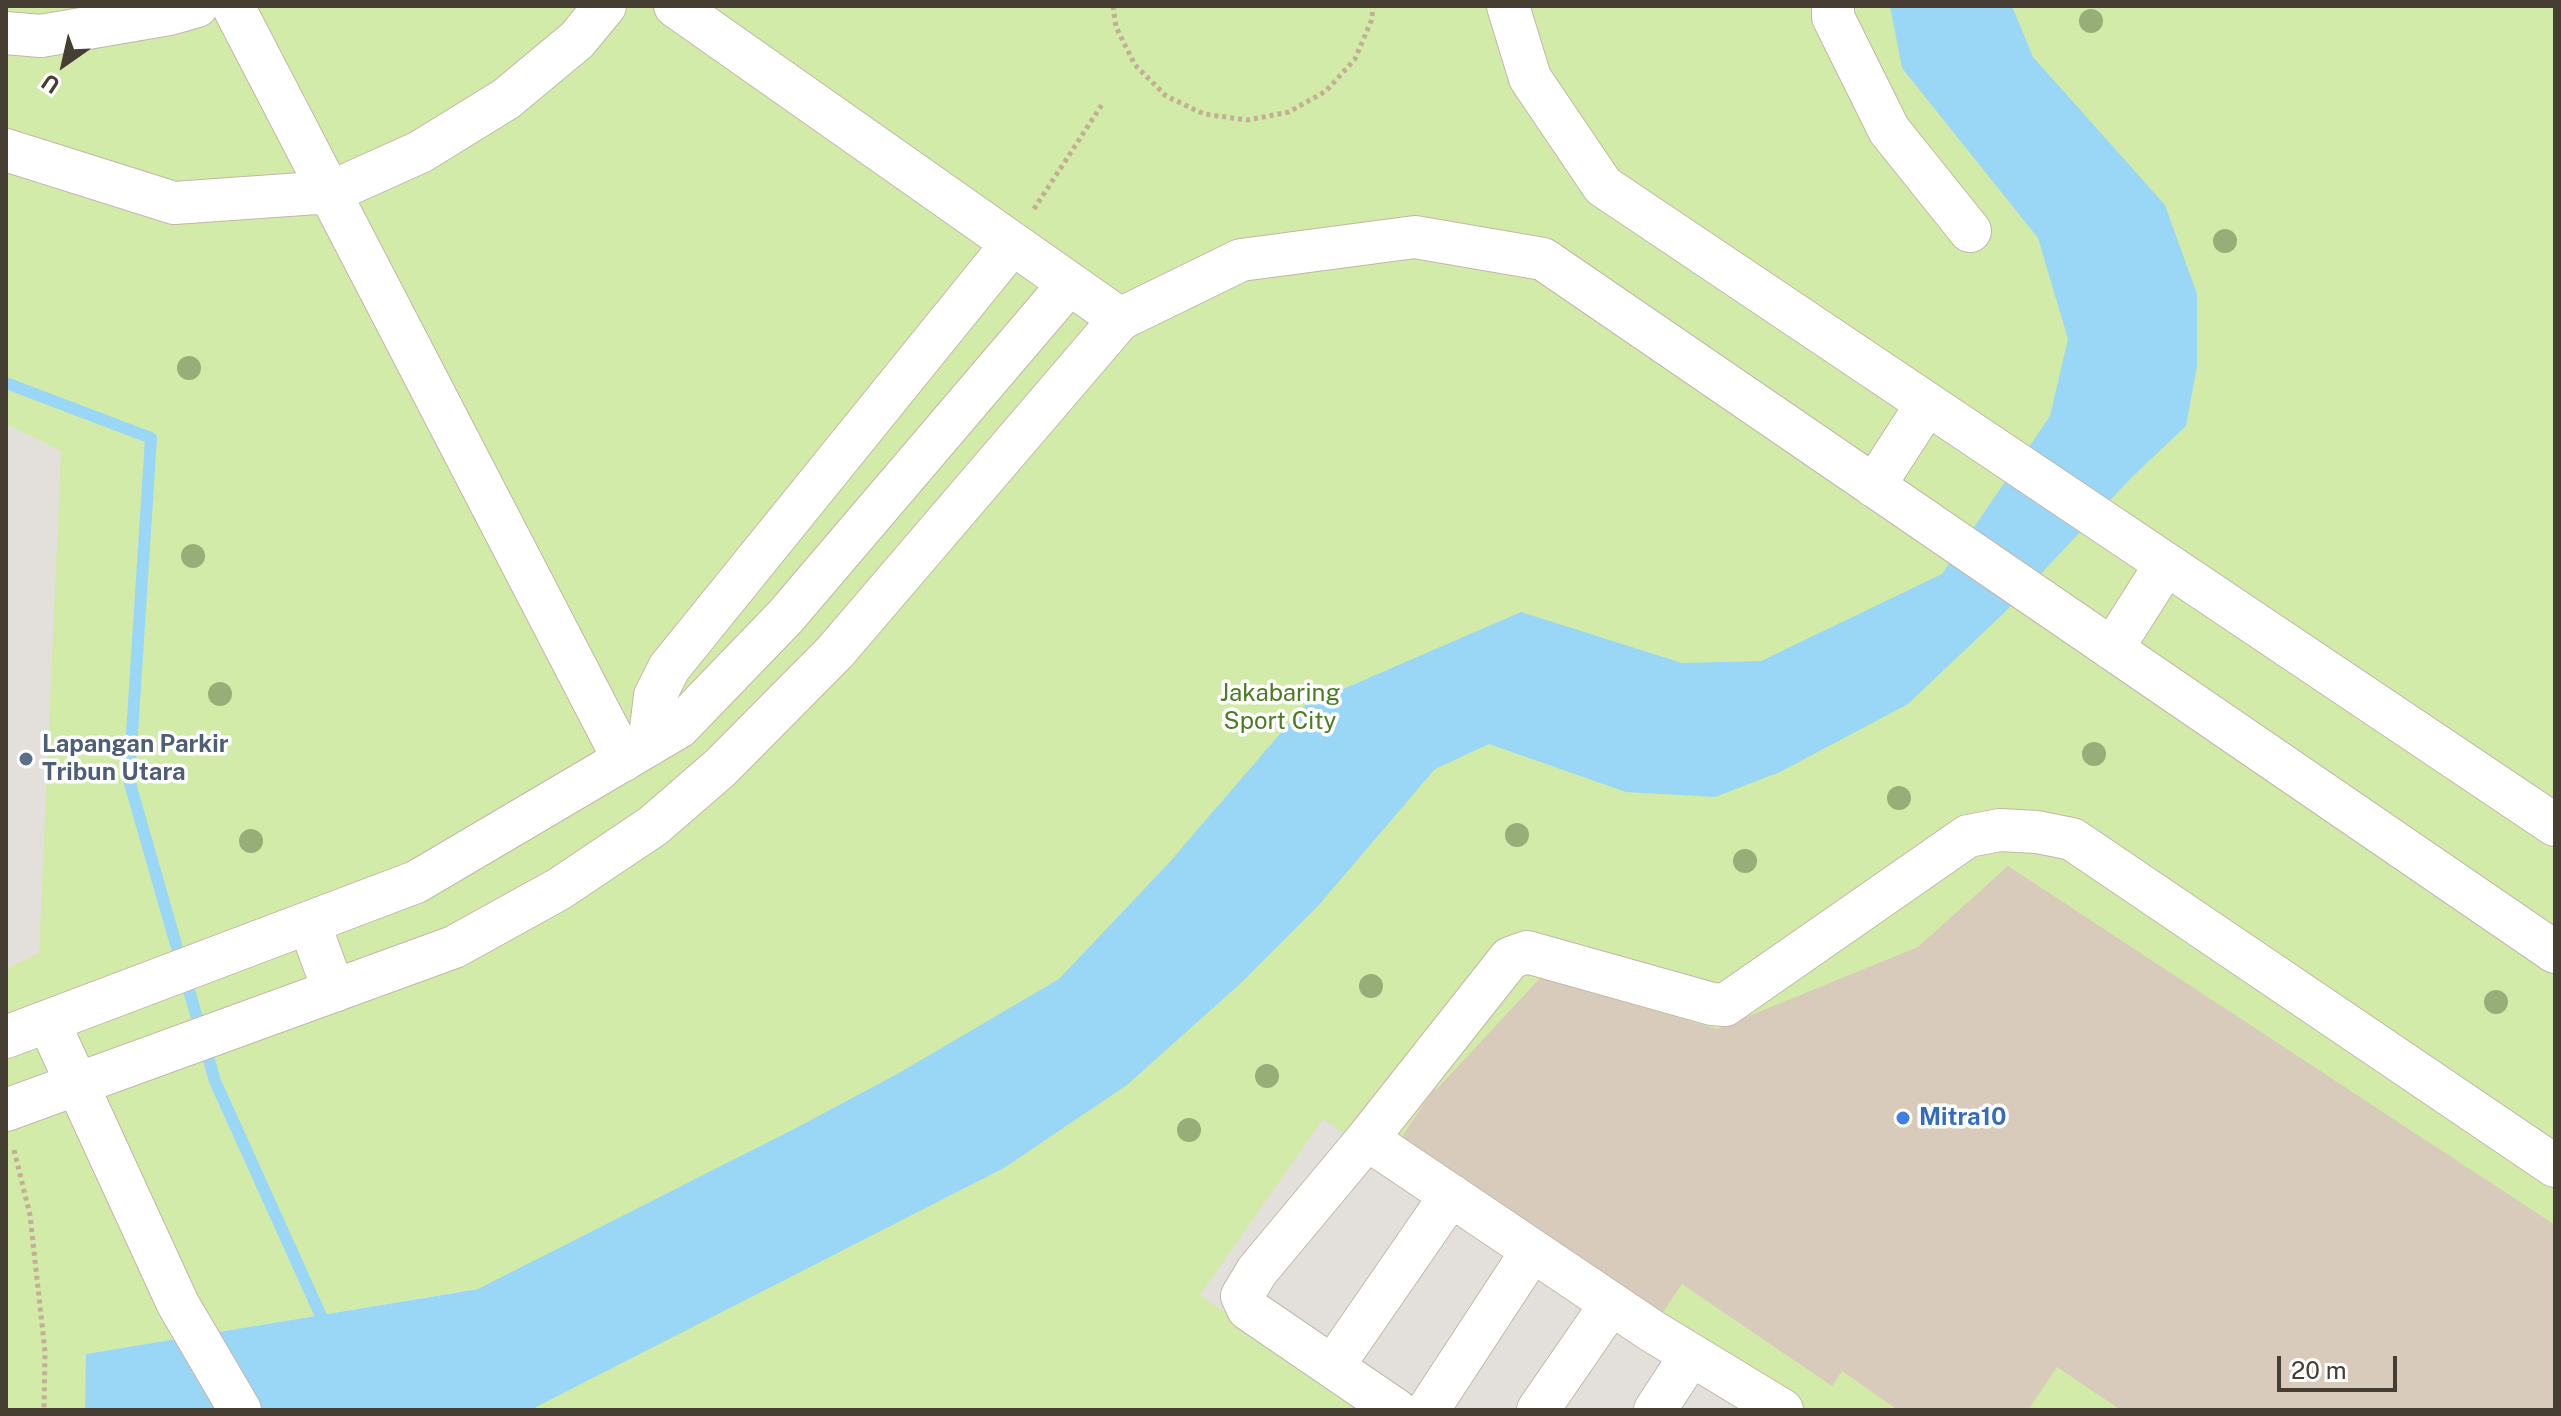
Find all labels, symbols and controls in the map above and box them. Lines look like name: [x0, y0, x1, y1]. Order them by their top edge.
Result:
north arrow: [24, 24, 104, 104]
text: U: [37, 69, 64, 99]
park label: Jakabaring Sport City: [1220, 680, 1340, 736]
place label: Lapangan Parkir Tribun Utara: [42, 731, 229, 787]
marker: Lapangan Parkir Tribun Utara: [17, 750, 35, 768]
place label: Mitra10: [1919, 1104, 2006, 1132]
marker: Mitra10: [1894, 1109, 1912, 1127]
scale bar: [2281, 1340, 2401, 1390]
text: 20 m: [2291, 1356, 2347, 1384]

